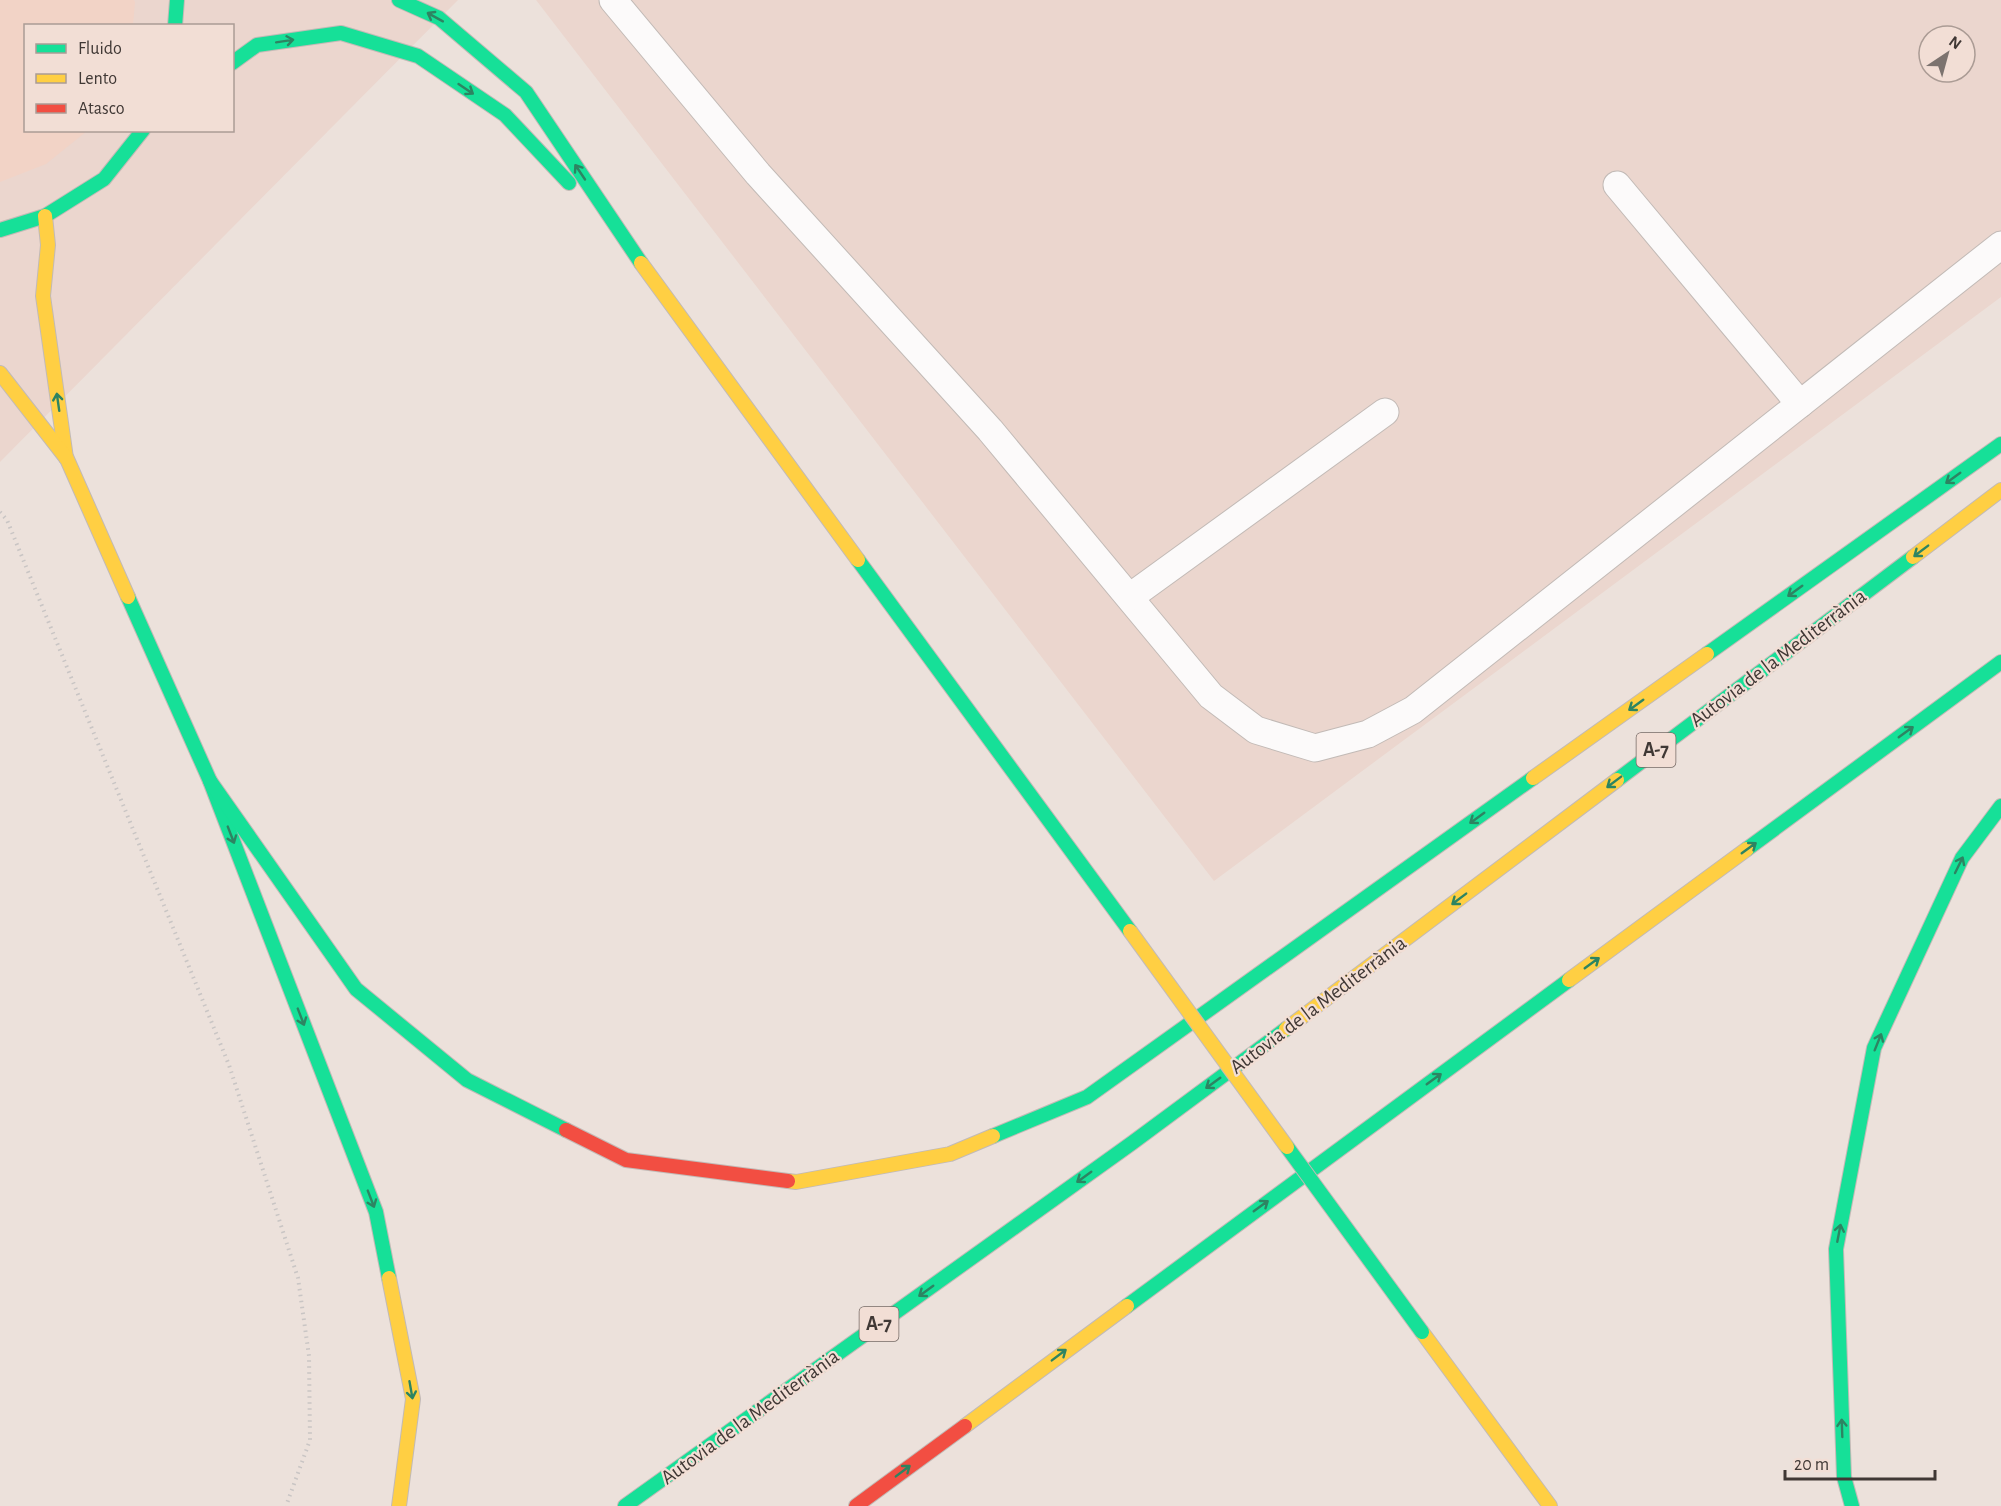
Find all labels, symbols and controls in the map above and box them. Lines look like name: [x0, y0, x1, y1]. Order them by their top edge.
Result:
one-way arrow: [426, 11, 444, 22]
legend: [24, 24, 234, 132]
north arrow: [1917, 24, 1977, 84]
text: N: [1946, 33, 1964, 52]
one-way arrow: [275, 36, 294, 47]
text: Fluido: [78, 40, 122, 58]
text: Lento: [78, 70, 117, 88]
one-way arrow: [457, 83, 474, 95]
text: Atasco: [78, 100, 125, 118]
one-way arrow: [574, 164, 587, 181]
one-way arrow: [53, 392, 64, 412]
one-way arrow: [1946, 472, 1962, 484]
one-way arrow: [1913, 544, 1929, 557]
street label: Autovia de la Mediterrània: [1686, 585, 1870, 731]
one-way arrow: [1787, 585, 1803, 597]
one-way arrow: [1629, 699, 1645, 711]
one-way arrow: [1897, 726, 1913, 738]
road number: A-7: [1636, 733, 1676, 767]
one-way arrow: [1607, 775, 1623, 788]
one-way arrow: [1470, 812, 1486, 824]
one-way arrow: [226, 825, 237, 844]
one-way arrow: [1740, 841, 1756, 854]
one-way arrow: [1954, 857, 1966, 875]
one-way arrow: [1451, 893, 1467, 906]
street label: Autovia de la Mediterrània: [1226, 932, 1410, 1078]
one-way arrow: [1583, 957, 1599, 969]
one-way arrow: [296, 1007, 307, 1026]
one-way arrow: [1873, 1033, 1884, 1052]
one-way arrow: [1426, 1073, 1442, 1085]
one-way arrow: [1206, 1076, 1222, 1089]
one-way arrow: [1077, 1171, 1093, 1183]
one-way arrow: [366, 1189, 377, 1208]
one-way arrow: [1253, 1200, 1269, 1212]
one-way arrow: [1834, 1224, 1845, 1243]
one-way arrow: [918, 1284, 934, 1297]
road number: A-7: [860, 1307, 898, 1341]
street label: Autovia de la Mediterrània: [657, 1345, 843, 1489]
one-way arrow: [1051, 1349, 1067, 1361]
one-way arrow: [406, 1379, 417, 1399]
one-way arrow: [1836, 1418, 1847, 1438]
scale bar: [1785, 1443, 1935, 1481]
text: 20 m: [1794, 1456, 1829, 1474]
one-way arrow: [894, 1465, 910, 1477]

